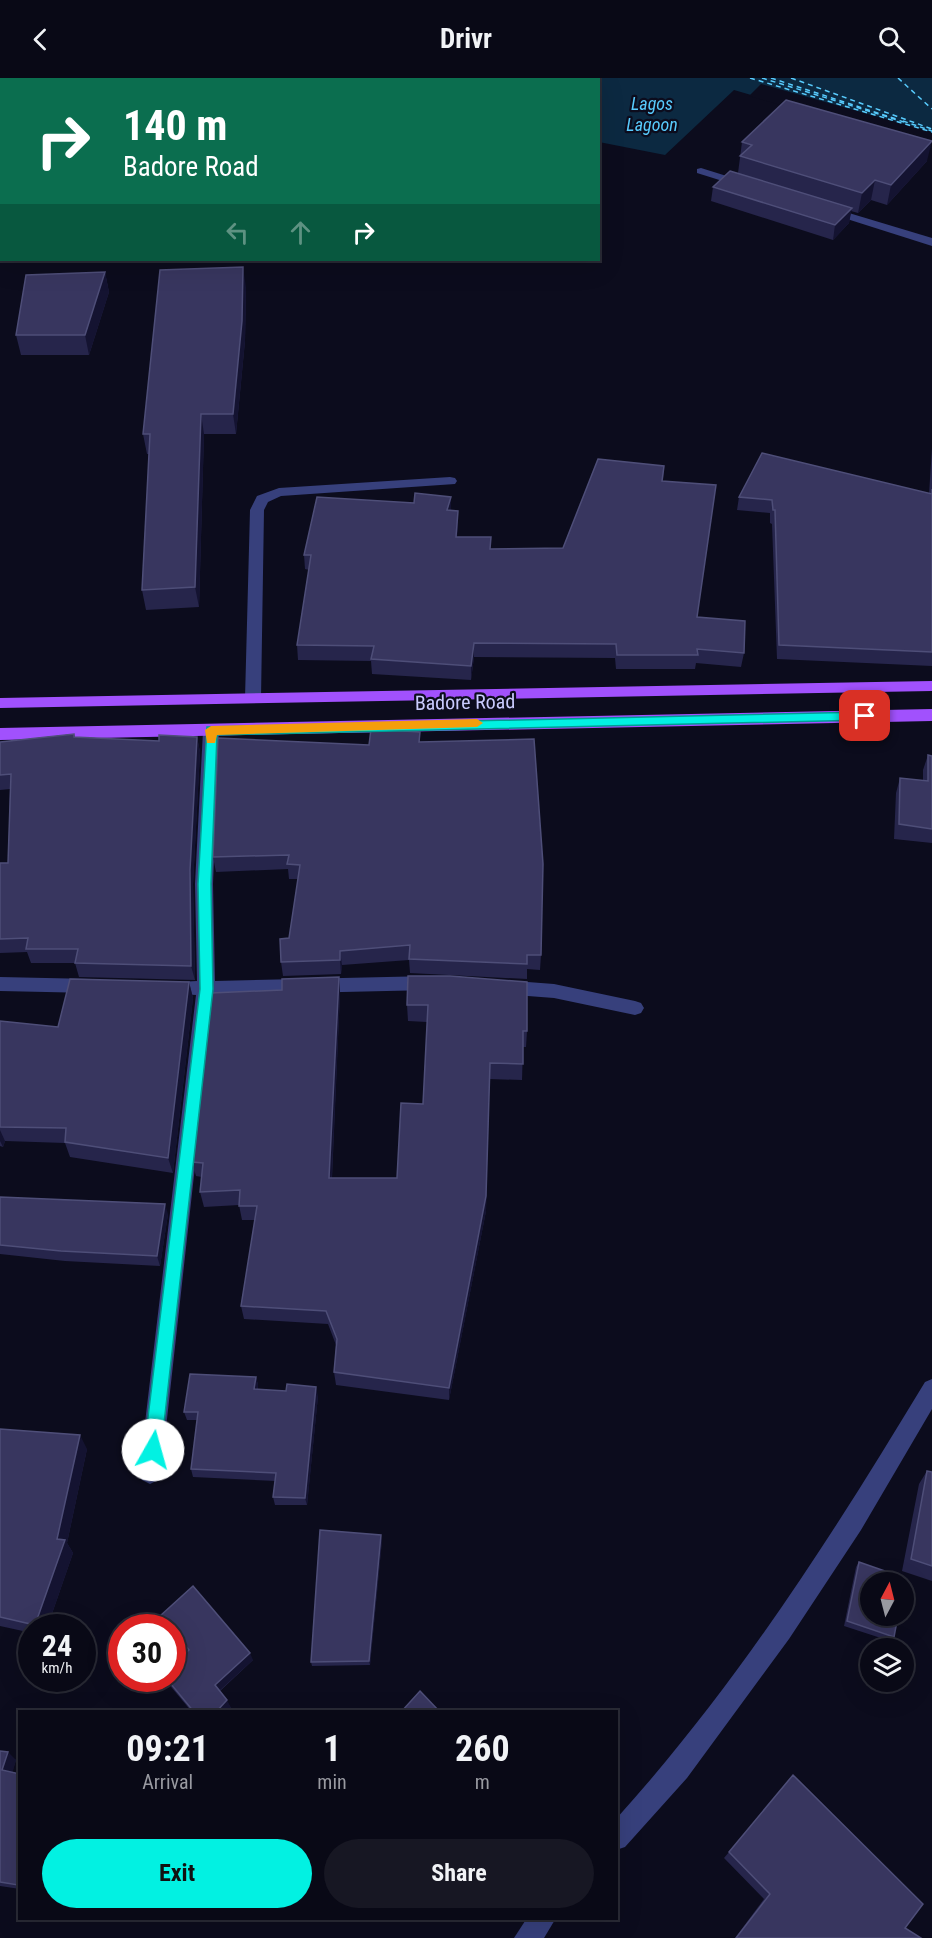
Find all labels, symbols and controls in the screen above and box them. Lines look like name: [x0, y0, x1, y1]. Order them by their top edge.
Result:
icon: back: [24, 23, 57, 56]
text: Drivr: [440, 23, 492, 55]
icon: search: [875, 23, 908, 56]
water label: Lagos Lagoon: [626, 93, 678, 135]
text: 140 m: [123, 101, 228, 150]
icon: right: [24, 102, 102, 180]
text: Badore Road: [123, 151, 259, 183]
icon: left: [221, 216, 254, 249]
icon: ahead: [284, 216, 317, 249]
icon: right: [347, 216, 380, 249]
street label: Badore Road: [415, 689, 515, 715]
pin: [839, 690, 890, 741]
icon: arrive: [848, 699, 881, 732]
position arrow: [121, 1418, 185, 1482]
north arrow: [860, 1572, 914, 1626]
map controls: [860, 1572, 914, 1692]
speed limit sign: 30: [108, 1614, 186, 1692]
text: 24: [42, 1628, 72, 1663]
button: layers: [860, 1638, 914, 1692]
text: km/h: [42, 1659, 72, 1677]
text: 09:21: [126, 1728, 209, 1770]
text: 1: [323, 1728, 341, 1770]
text: 260: [455, 1728, 510, 1770]
text: Arrival: [142, 1770, 193, 1794]
text: min: [317, 1770, 347, 1794]
text: m: [475, 1770, 490, 1794]
button: Exit: [42, 1839, 312, 1908]
button: Share: [324, 1839, 594, 1908]

